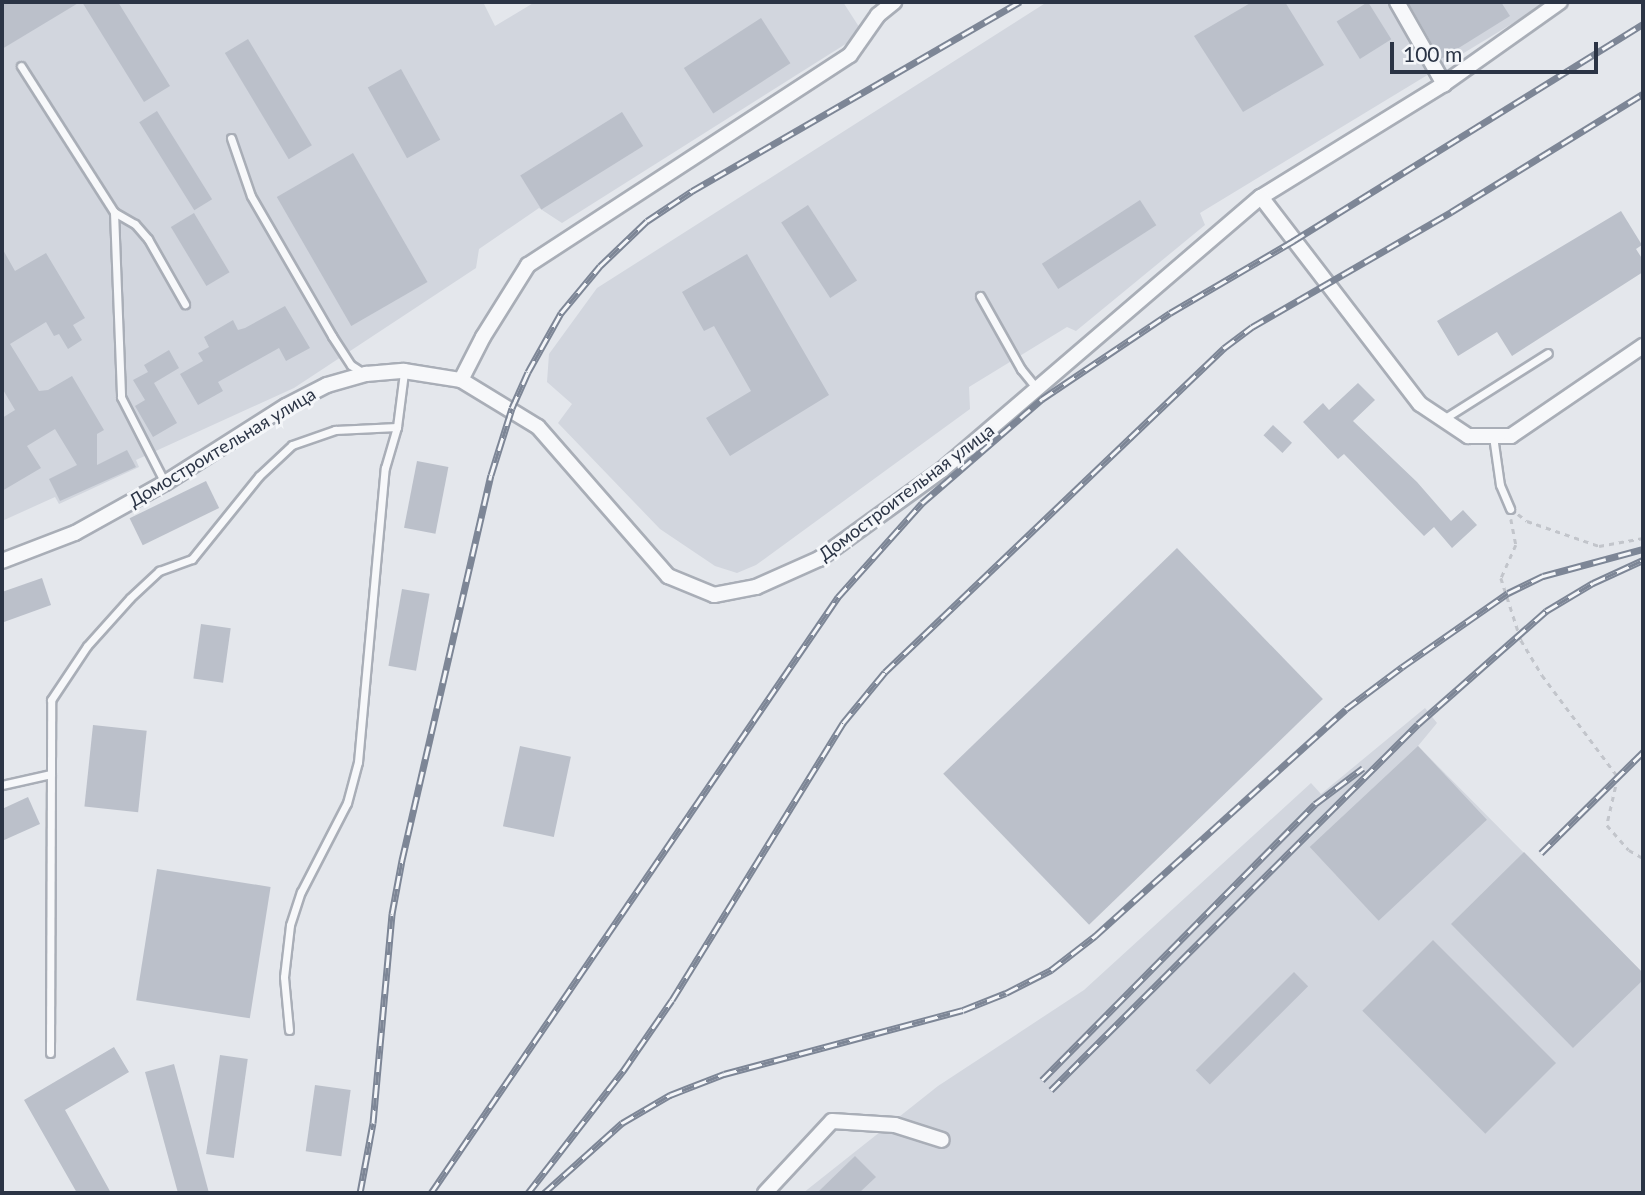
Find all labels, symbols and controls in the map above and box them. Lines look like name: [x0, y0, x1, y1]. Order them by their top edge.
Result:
scale bar: [1393, 28, 1601, 72]
text: 100 m: [1403, 41, 1462, 66]
street label: Домостроительная улица: [125, 383, 319, 511]
street label: Домостроительная улица: [814, 419, 998, 565]

